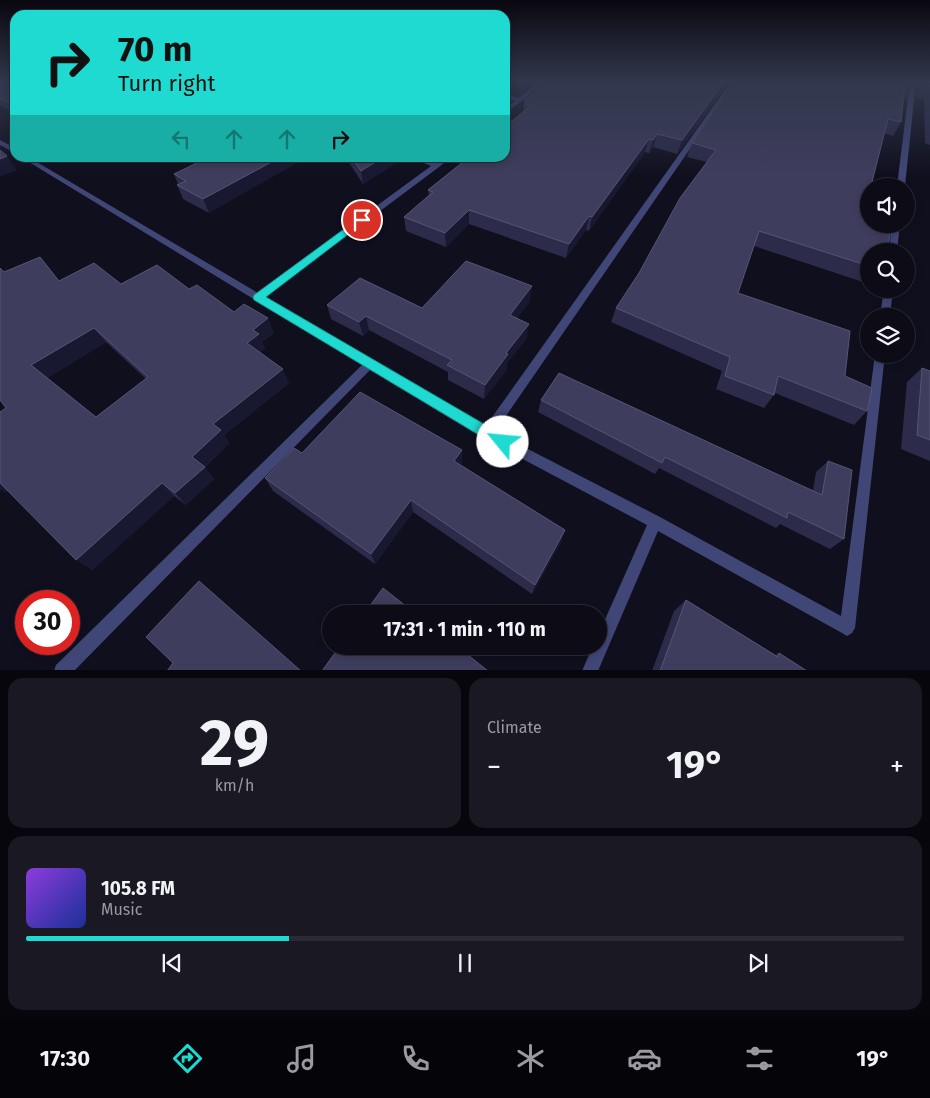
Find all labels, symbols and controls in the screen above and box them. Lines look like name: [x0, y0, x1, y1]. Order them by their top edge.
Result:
text: 70 m: [118, 28, 192, 70]
icon: right: [35, 30, 100, 95]
text: Turn right: [118, 70, 215, 97]
icon: left: [167, 125, 195, 153]
icon: ahead: [220, 125, 248, 153]
icon: ahead: [273, 125, 301, 153]
icon: right: [326, 125, 354, 153]
map controls: [860, 178, 915, 363]
button: sound: [860, 178, 915, 233]
pin: [341, 199, 383, 241]
icon: arrive: [348, 206, 376, 234]
button: search: [860, 243, 915, 298]
button: layers: [860, 308, 915, 363]
position arrow: [476, 415, 528, 467]
speed limit sign: 30: [15, 590, 80, 655]
text: 17:31 · 1 min · 110 m: [383, 618, 546, 641]
text: 29: [200, 704, 269, 782]
text: Climate: [487, 718, 542, 737]
text: 19°: [666, 742, 725, 788]
text: −: [487, 750, 501, 783]
text: +: [890, 750, 904, 783]
text: km/h: [215, 776, 254, 795]
text: 105.8 FM: [101, 877, 175, 900]
text: Music: [101, 900, 142, 919]
icon: previous: [158, 949, 186, 977]
icon: pause: [451, 949, 479, 977]
icon: next: [744, 949, 772, 977]
icon: directions: [170, 1041, 205, 1076]
icon: music: [284, 1041, 319, 1076]
icon: phone: [398, 1041, 433, 1076]
icon: climate: [513, 1041, 548, 1076]
icon: car: [627, 1041, 662, 1076]
icon: filters: [742, 1041, 777, 1076]
text: 17:30: [40, 1045, 90, 1072]
text: 19°: [856, 1045, 890, 1072]

